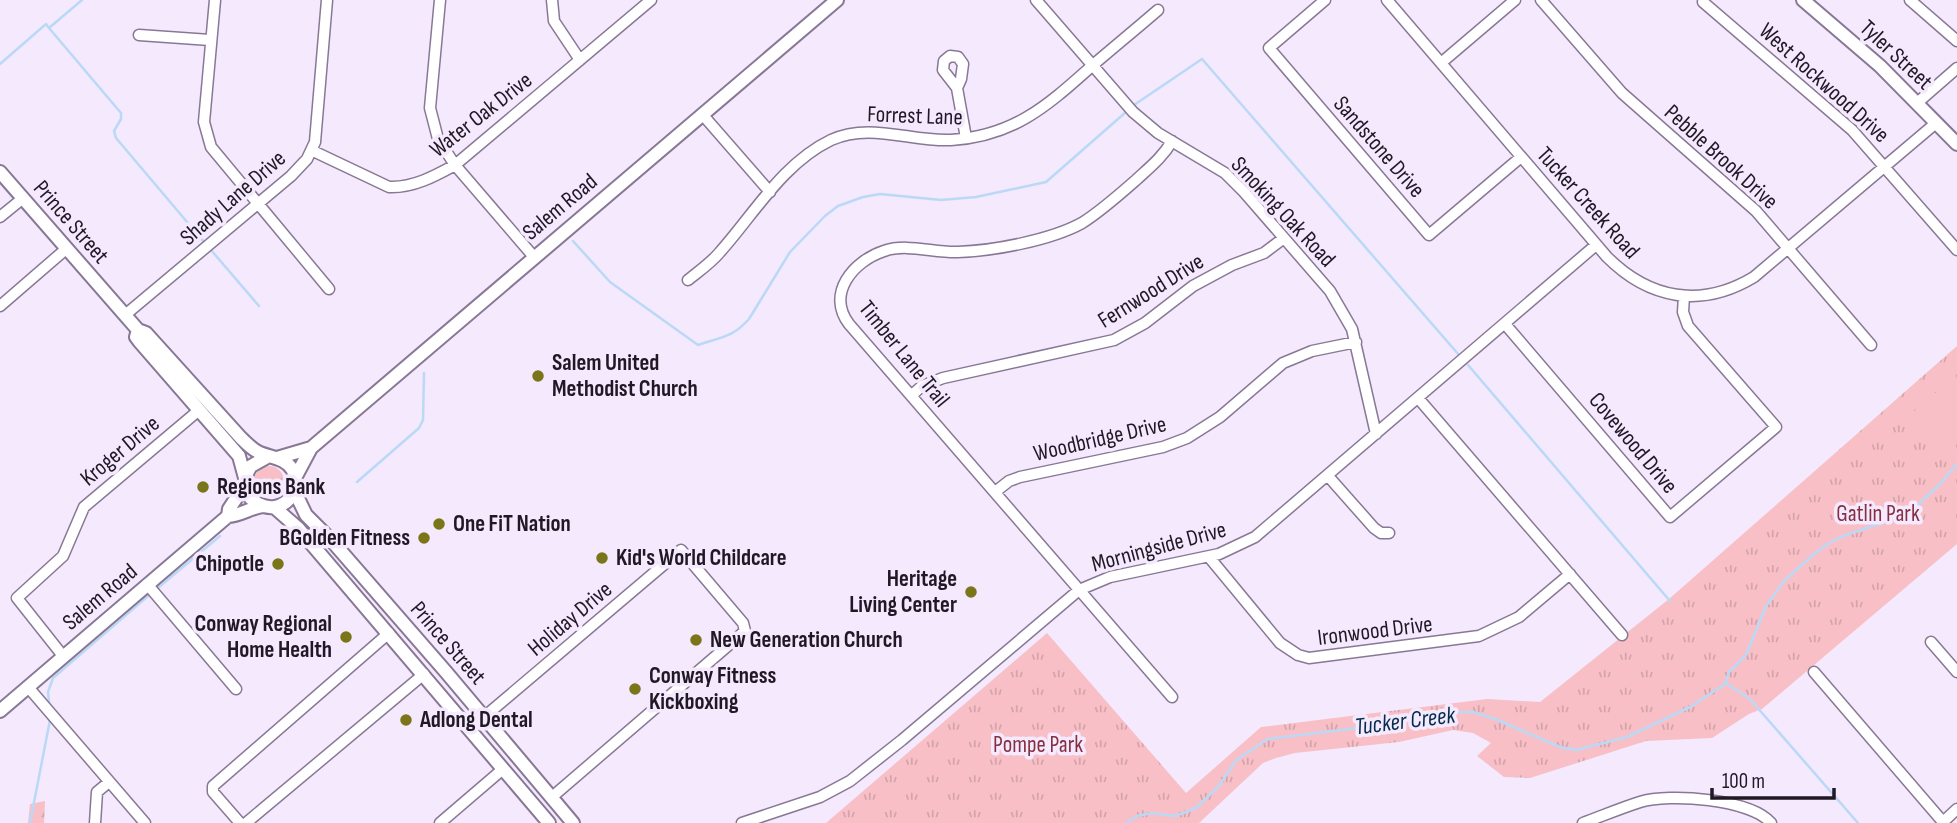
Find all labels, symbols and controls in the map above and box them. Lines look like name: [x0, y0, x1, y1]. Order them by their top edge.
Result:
street label: Tyler Street: [1854, 14, 1938, 96]
street label: West Rockwood Drive: [1753, 17, 1895, 149]
street label: Water Oak Drive: [424, 66, 538, 164]
street label: Sandstone Drive: [1327, 90, 1431, 204]
street label: Pebble Brook Drive: [1658, 99, 1784, 215]
street label: Forrest Lane: [867, 100, 963, 132]
street label: Tucker Creek Road: [1530, 141, 1646, 265]
street label: Shady Lane Drive: [174, 144, 292, 252]
street label: Smoking Oak Road: [1225, 151, 1341, 273]
street label: Salem Road: [517, 168, 603, 246]
street label: Prince Street: [27, 175, 115, 269]
street label: Fernwood Drive: [1093, 247, 1209, 335]
street label: Timber Lane Trail: [853, 295, 955, 413]
place label: Salem United Methodist Church: [552, 349, 698, 403]
marker: Salem United Methodist Church: [530, 368, 546, 384]
street label: Covewood Drive: [1583, 387, 1683, 499]
street label: Kroger Drive: [75, 410, 165, 492]
street label: Woodbridge Drive: [1031, 410, 1169, 468]
place label: Regions Bank: [217, 473, 326, 501]
marker: Regions Bank: [195, 479, 211, 495]
park label: Gatlin Park: [1836, 500, 1920, 528]
place label: One FiT Nation: [453, 510, 571, 538]
marker: One FiT Nation: [431, 516, 447, 532]
street label: Morningside Drive: [1089, 516, 1229, 578]
place label: BGolden Fitness: [279, 524, 410, 552]
marker: BGolden Fitness: [416, 530, 432, 546]
place label: Kid's World Childcare: [616, 544, 787, 572]
place label: Chipotle: [195, 550, 264, 578]
marker: Kid's World Childcare: [594, 550, 610, 566]
marker: Chipotle: [270, 556, 286, 572]
street label: Salem Road: [57, 558, 143, 636]
place label: Heritage Living Center: [849, 565, 957, 619]
street label: Holiday Drive: [522, 576, 618, 662]
marker: Heritage Living Center: [963, 584, 979, 600]
street label: Prince Street: [404, 596, 492, 690]
place label: Conway Regional Home Health: [195, 610, 332, 664]
street label: Ironwood Drive: [1316, 610, 1434, 652]
place label: New Generation Church: [710, 626, 903, 654]
marker: Conway Regional Home Health: [338, 629, 354, 645]
marker: New Generation Church: [688, 632, 704, 648]
place label: Conway Fitness Kickboxing: [649, 662, 776, 716]
marker: Conway Fitness Kickboxing: [627, 681, 643, 697]
water label: Tucker Creek: [1353, 700, 1458, 742]
place label: Adlong Dental: [419, 706, 533, 734]
marker: Adlong Dental: [398, 712, 414, 728]
park label: Pompe Park: [993, 731, 1083, 759]
scale bar: [1712, 756, 1834, 800]
text: 100 m: [1722, 769, 1765, 794]

